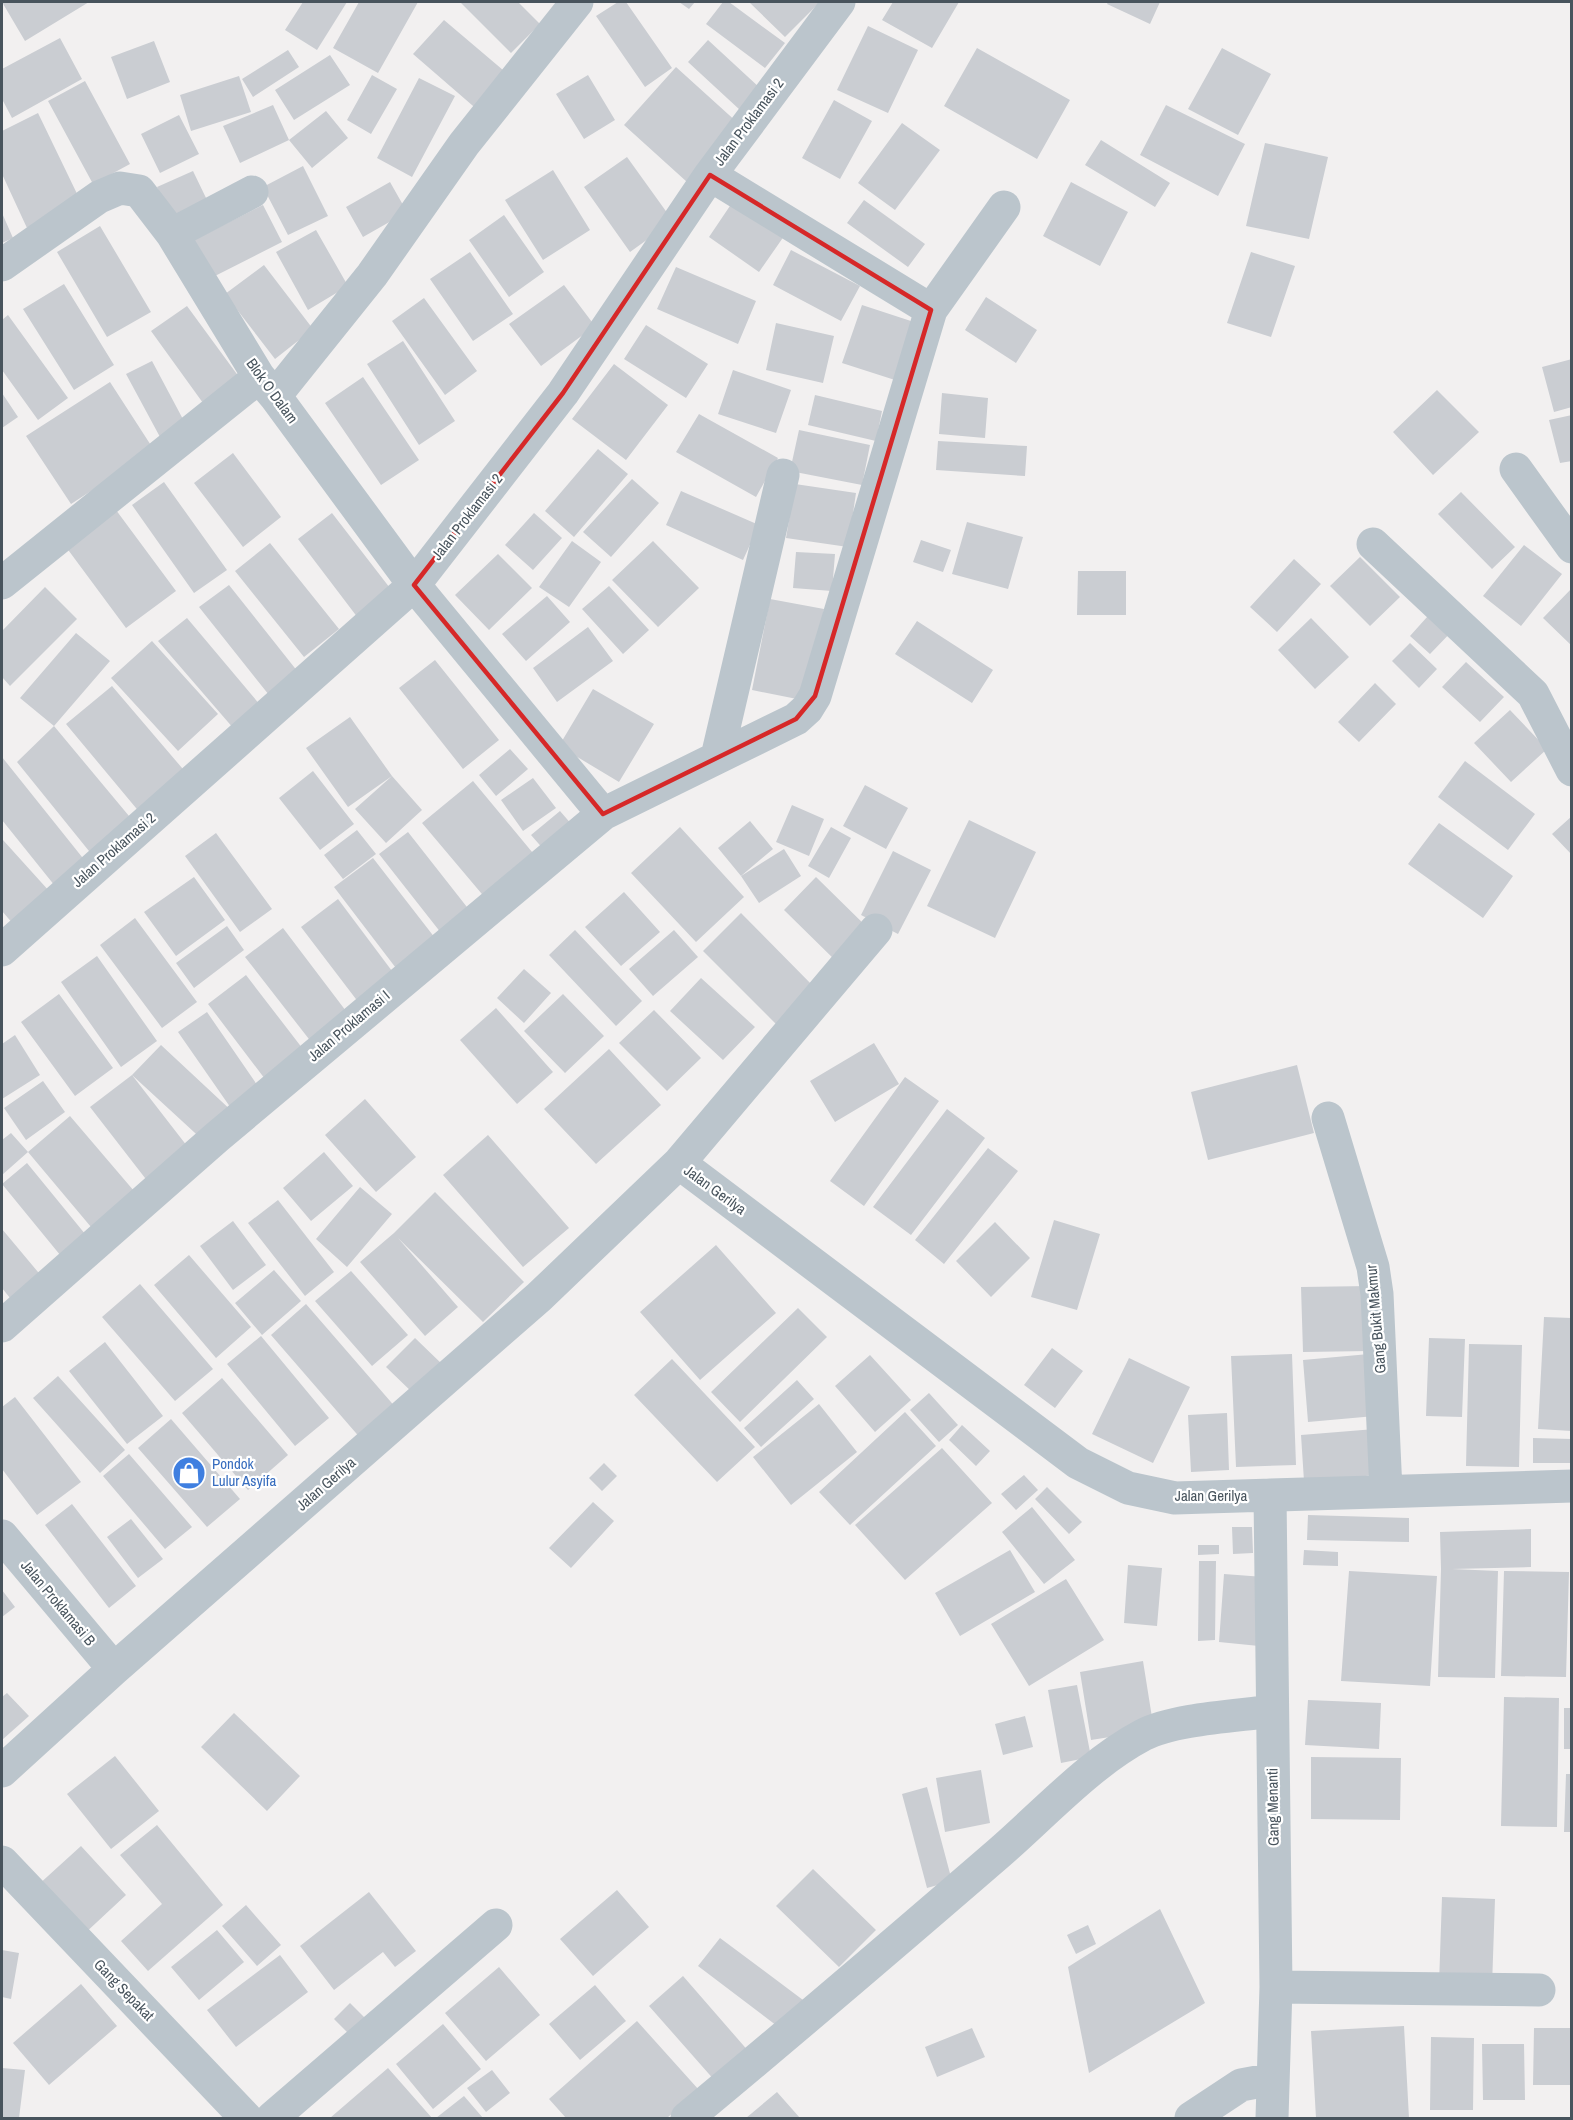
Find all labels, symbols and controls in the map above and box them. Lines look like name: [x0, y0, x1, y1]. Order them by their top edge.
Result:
street label: Jalan Proklamasi 2: [709, 73, 789, 170]
street label: Blok O Dalam: [242, 354, 303, 428]
street label: Jalan Proklamasi 2: [426, 469, 507, 564]
street label: Jalan Proklamasi 2: [67, 807, 160, 892]
street label: Jalan Proklamasi I: [303, 985, 394, 1066]
street label: Jalan Gerilya: [680, 1160, 751, 1219]
street label: Gang Bukit Makmur: [1360, 1264, 1391, 1374]
street label: Jalan Gerilya: [291, 1452, 360, 1515]
place label: Pondok Lulur Asyifa: [212, 1453, 276, 1491]
shop icon: Pondok Lulur Asyifa: [171, 1455, 207, 1491]
street label: Jalan Gerilya: [1175, 1485, 1247, 1506]
street label: Jalan Proklamasi B: [16, 1555, 100, 1650]
street label: Gang Menanti: [1261, 1768, 1284, 1846]
street label: Gang Sepakat: [89, 1954, 160, 2026]

